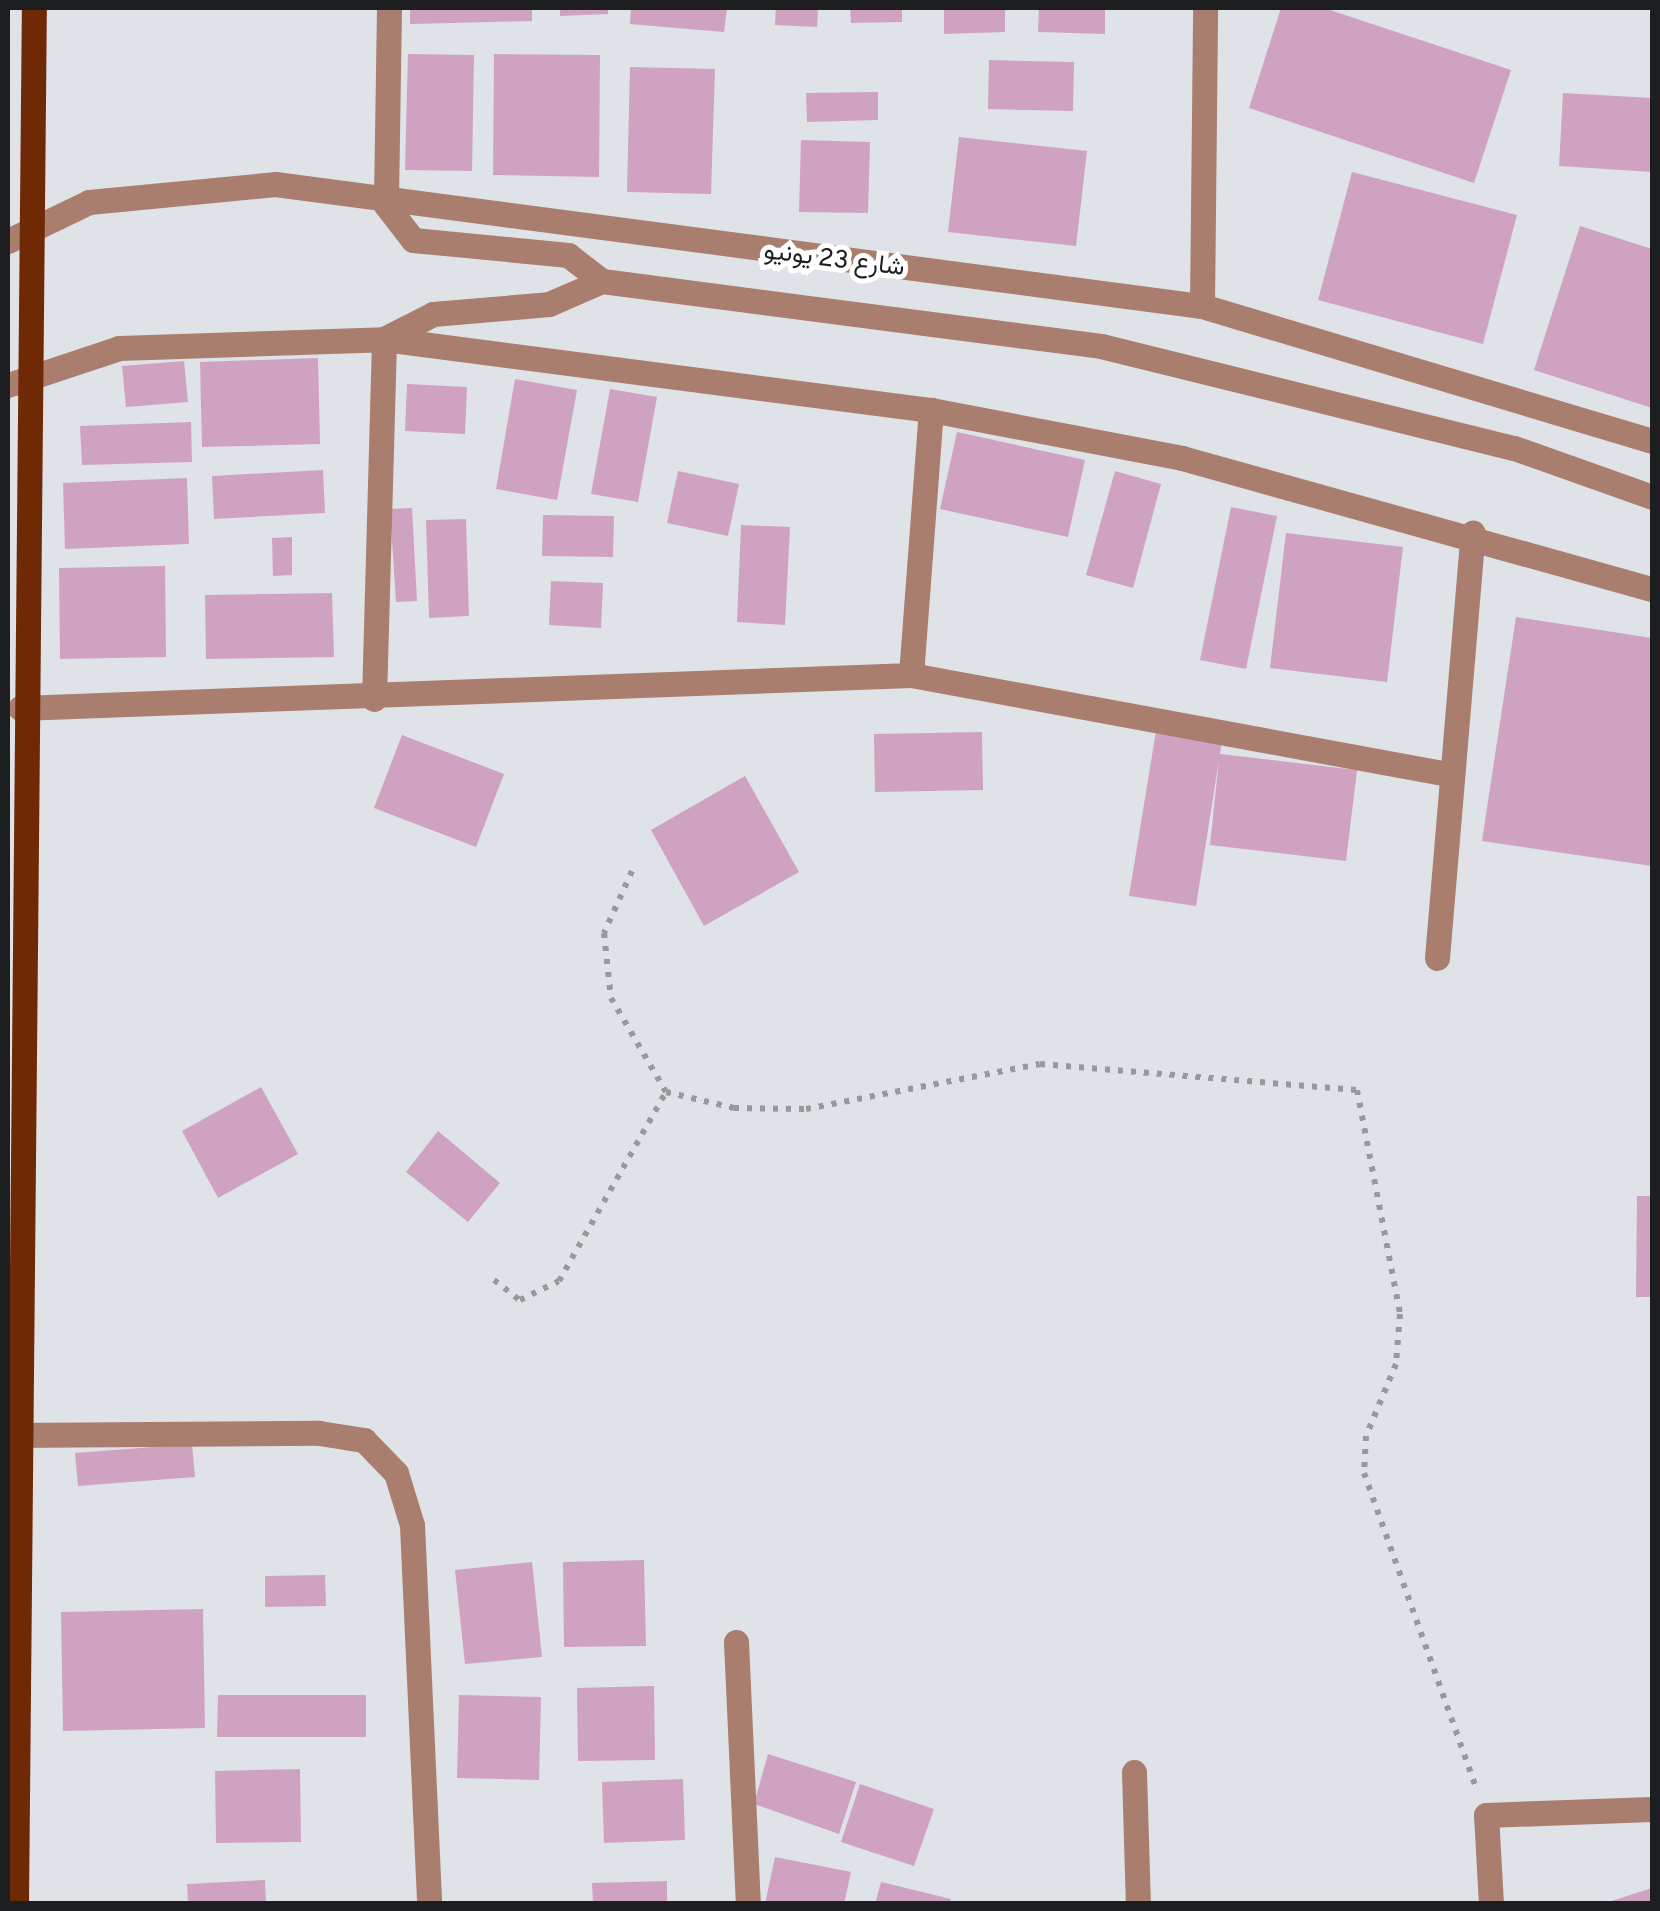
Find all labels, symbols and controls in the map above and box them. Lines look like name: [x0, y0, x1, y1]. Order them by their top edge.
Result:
street label: شارع 23 يونيو: [762, 238, 906, 284]

